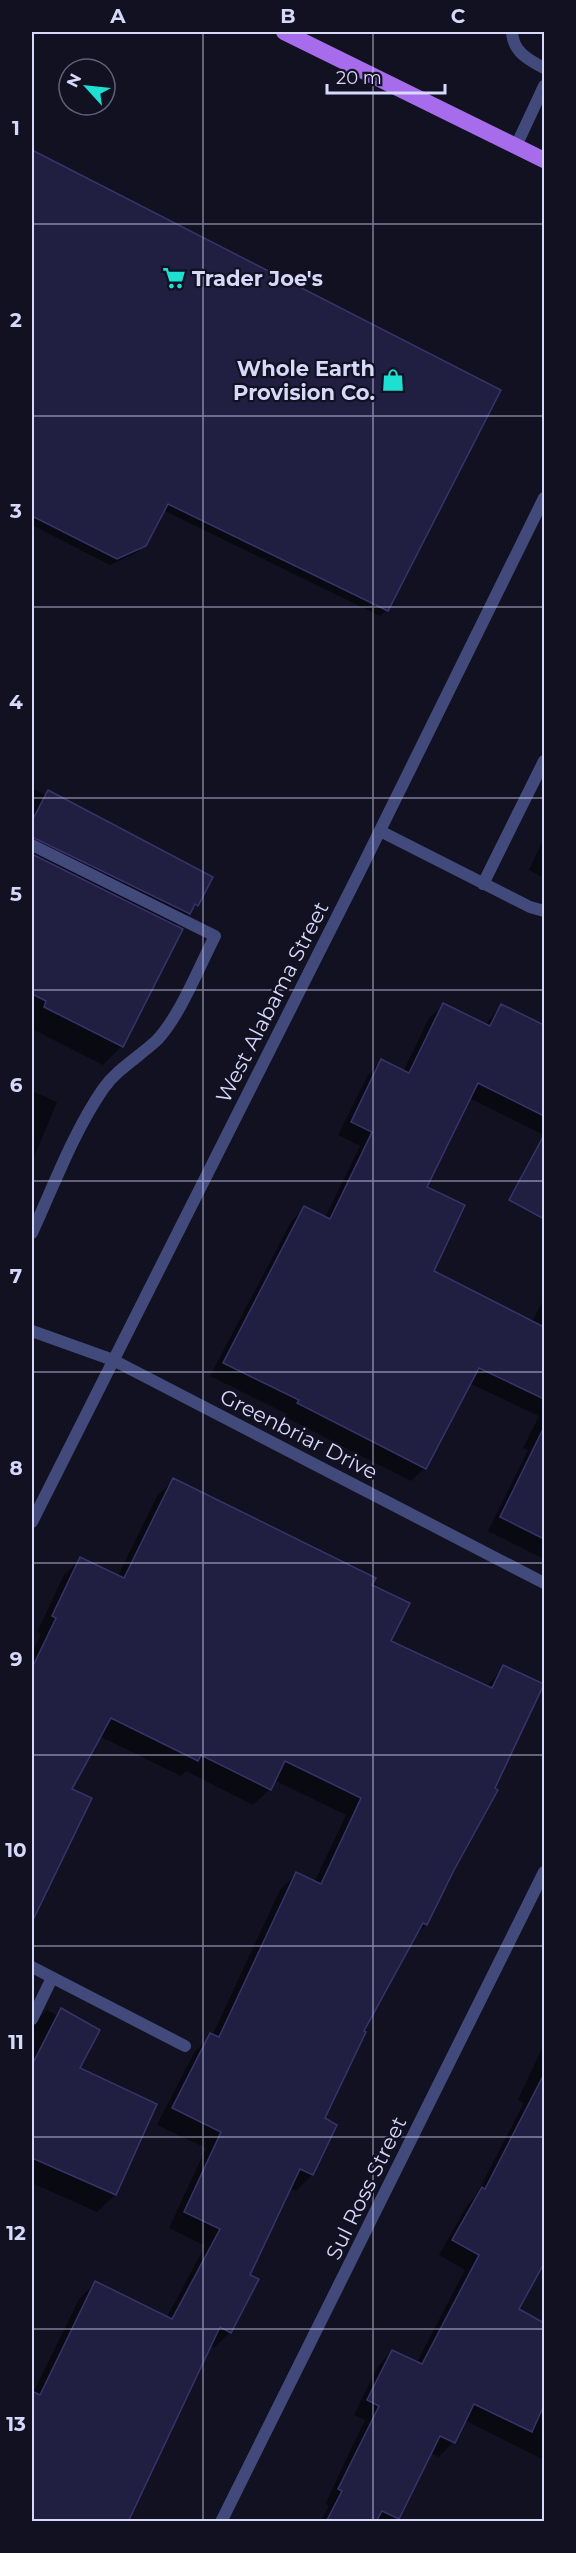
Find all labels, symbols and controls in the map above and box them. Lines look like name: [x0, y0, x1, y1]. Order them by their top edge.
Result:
text: A: [109, 4, 126, 28]
text: B: [280, 4, 296, 28]
text: C: [451, 4, 466, 28]
north arrow: [57, 57, 117, 117]
scale bar: [327, 57, 446, 95]
text: 20 m: [336, 67, 382, 89]
text: N: [63, 70, 85, 90]
text: 1: [12, 116, 20, 140]
supermarket icon: Trader Joe's: [161, 265, 187, 291]
place label: Trader Joe's: [192, 266, 323, 291]
text: 2: [10, 308, 22, 332]
place label: Whole Earth Provision Co.: [233, 356, 375, 405]
shop icon: Whole Earth Provision Co.: [380, 367, 406, 393]
text: 3: [9, 499, 22, 523]
text: 4: [9, 690, 23, 714]
text: 5: [10, 882, 22, 906]
street label: West Alabama Street: [210, 897, 334, 1107]
text: 6: [10, 1073, 23, 1097]
text: 7: [10, 1264, 22, 1288]
street label: Greenbriar Drive: [216, 1383, 382, 1485]
text: 8: [9, 1456, 23, 1480]
text: 9: [10, 1647, 22, 1671]
text: 10: [5, 1838, 27, 1862]
text: 11: [8, 2030, 24, 2054]
street label: Sul Ross Street: [321, 2112, 411, 2264]
text: 12: [6, 2221, 26, 2245]
text: 13: [6, 2412, 26, 2436]

